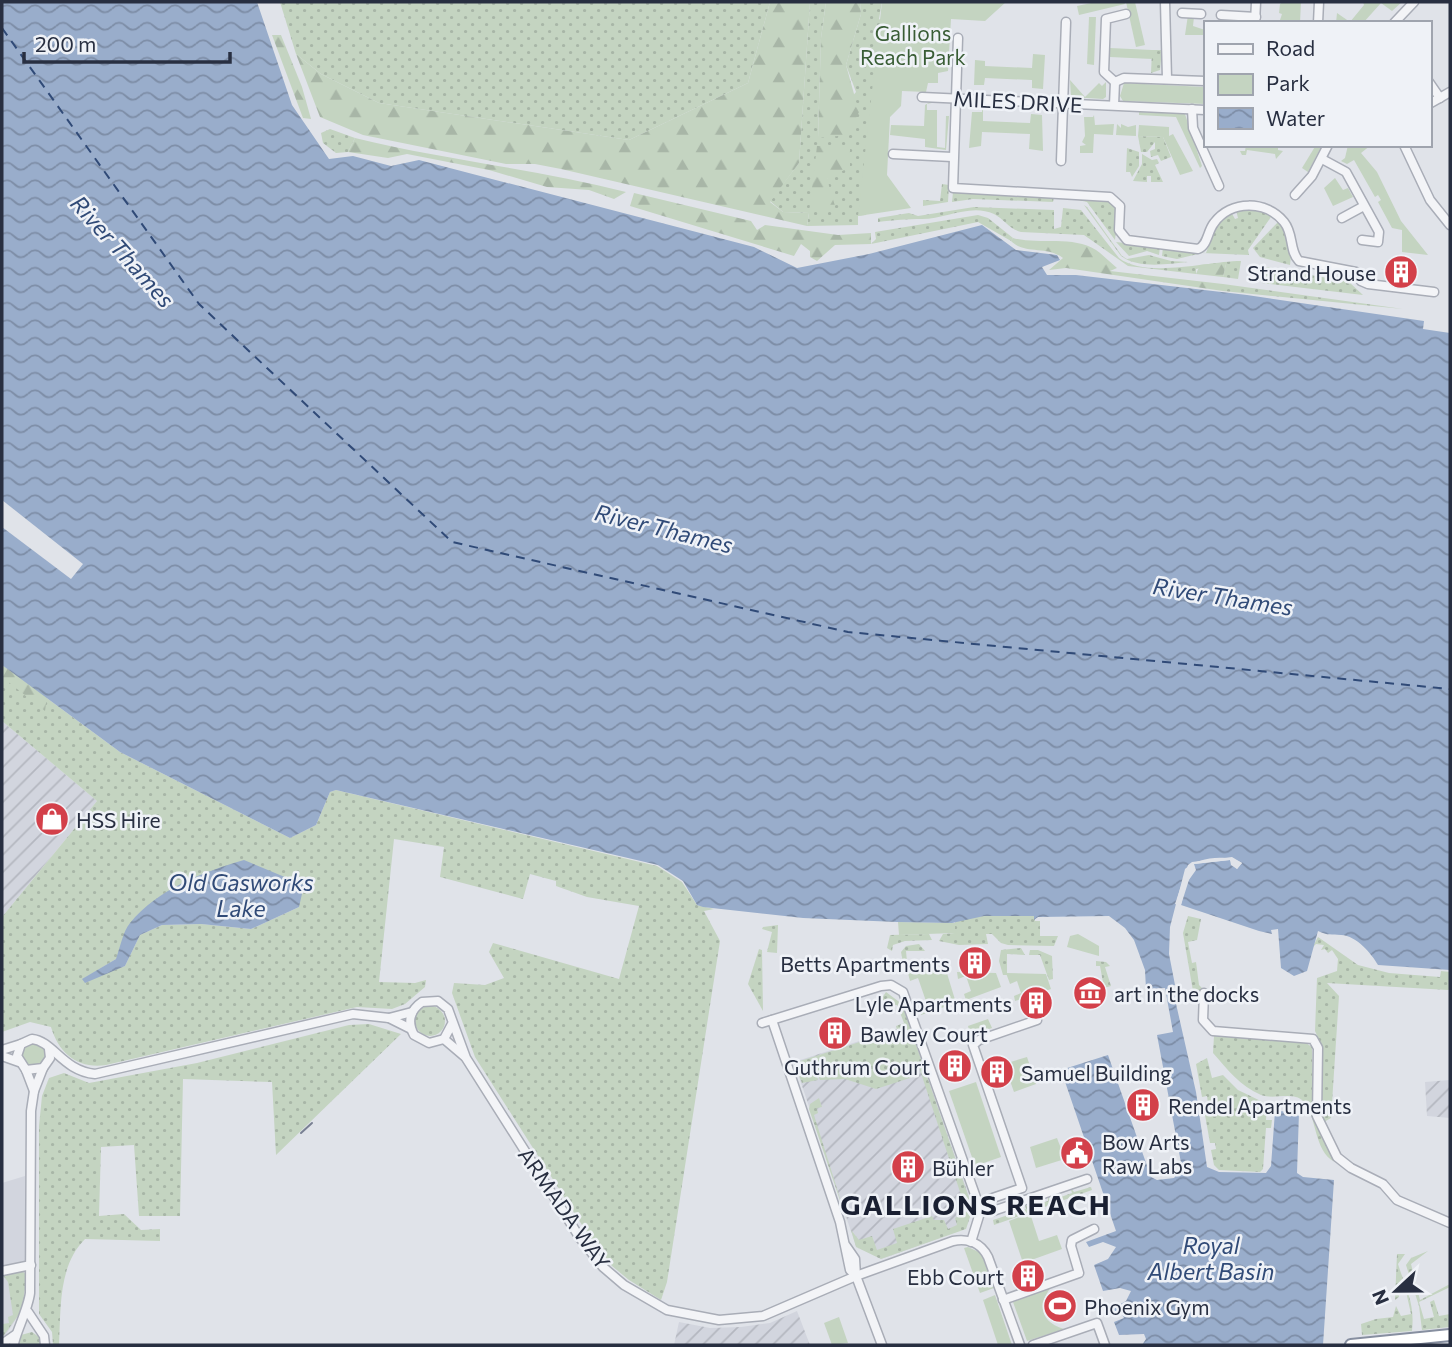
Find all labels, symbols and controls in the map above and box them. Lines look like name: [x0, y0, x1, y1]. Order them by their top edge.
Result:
park label: Gallions Reach Park: [860, 20, 966, 69]
scale bar: [24, 21, 231, 65]
legend: [1204, 21, 1431, 147]
text: 200 m: [35, 31, 96, 56]
text: Road: [1266, 35, 1315, 60]
text: Park: [1266, 70, 1310, 95]
street label: MILES DRIVE: [953, 85, 1083, 117]
text: Water: [1266, 105, 1325, 130]
water label: River Thames: [65, 189, 181, 313]
building icon: Strand House: [1382, 253, 1420, 291]
place label: Strand House: [1247, 260, 1376, 285]
water label: River Thames: [592, 497, 736, 559]
water label: River Thames: [1151, 571, 1295, 621]
shop icon: HSS Hire: [33, 800, 71, 838]
place label: HSS Hire: [76, 807, 161, 832]
water label: Old Gasworks Lake: [168, 868, 314, 922]
building icon: Betts Apartments: [956, 944, 994, 982]
place label: Betts Apartments: [780, 951, 950, 976]
museum icon: art in the docks: [1071, 974, 1109, 1012]
place label: art in the docks: [1114, 981, 1259, 1006]
building icon: Lyle Apartments: [1017, 984, 1055, 1022]
place label: Lyle Apartments: [855, 991, 1012, 1016]
building icon: Bawley Court: [816, 1014, 854, 1052]
place label: Bawley Court: [860, 1021, 988, 1046]
building icon: Guthrum Court: [936, 1047, 974, 1085]
building icon: Samuel Building: [978, 1053, 1016, 1091]
place label: Guthrum Court: [784, 1054, 930, 1079]
place label: Samuel Building: [1021, 1060, 1172, 1085]
building icon: Rendel Apartments: [1124, 1086, 1162, 1124]
place label: Rendel Apartments: [1168, 1093, 1352, 1118]
place label: Bow Arts Raw Labs: [1102, 1129, 1192, 1178]
public building icon: Bow Arts Raw Labs: [1058, 1134, 1096, 1172]
street label: ARMADA WAY: [514, 1142, 616, 1274]
building icon: Bühler: [889, 1148, 927, 1186]
place label: Bühler: [932, 1155, 994, 1180]
district label: GALLIONS REACH: [840, 1187, 1112, 1221]
water label: Royal Albert Basin: [1147, 1231, 1274, 1285]
north arrow: [1361, 1256, 1431, 1326]
building icon: Ebb Court: [1009, 1257, 1047, 1295]
place label: Ebb Court: [907, 1264, 1004, 1289]
sports icon: Phoenix Gym: [1041, 1287, 1079, 1325]
text: N: [1366, 1287, 1393, 1308]
place label: Phoenix Gym: [1084, 1294, 1210, 1319]

